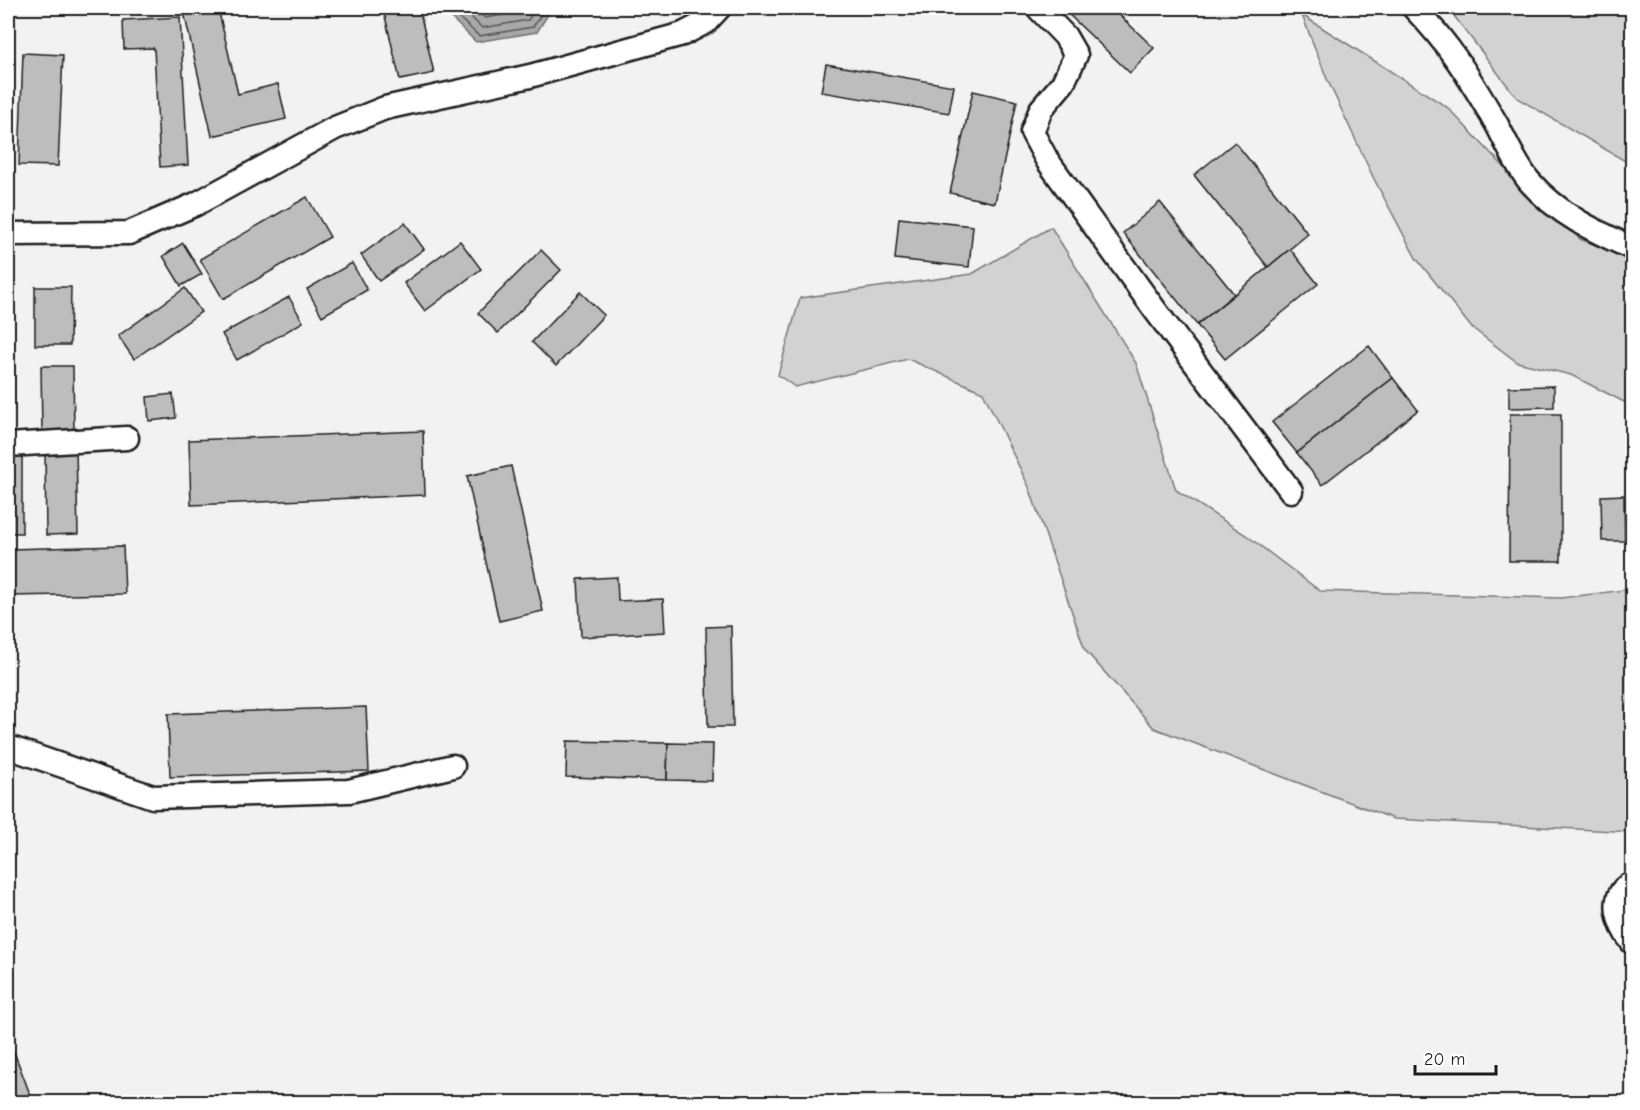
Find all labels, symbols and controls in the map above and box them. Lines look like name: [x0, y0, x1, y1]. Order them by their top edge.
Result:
scale bar: [1415, 1038, 1496, 1076]
text: 20 m: [1424, 1049, 1465, 1070]

